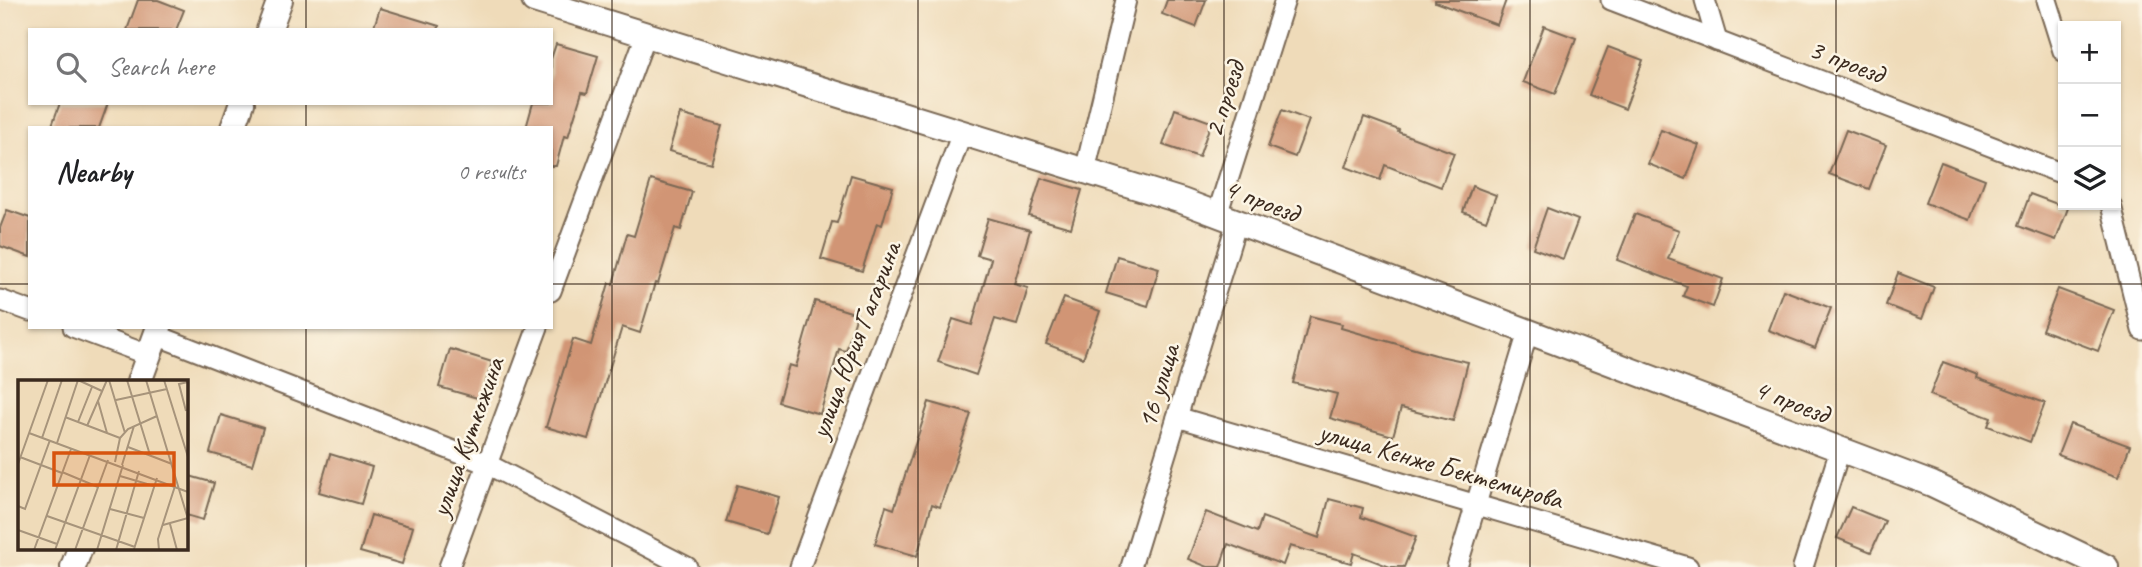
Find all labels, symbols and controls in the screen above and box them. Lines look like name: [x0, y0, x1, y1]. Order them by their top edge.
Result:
map controls: [2058, 21, 2121, 210]
button: +: [2058, 21, 2121, 84]
search box: [28, 28, 553, 105]
street label: 3 проезд: [1804, 31, 1892, 92]
icon: search: [52, 48, 90, 86]
text: Search here: [108, 50, 214, 83]
street label: 2 проезд: [1195, 54, 1254, 141]
button: −: [2058, 84, 2121, 147]
button: layers: [2058, 147, 2121, 210]
text: Nearby: [56, 153, 132, 191]
text: 0 results: [458, 157, 525, 186]
street label: 4 проезд: [1219, 170, 1307, 231]
street label: улица Юрия Гагарина: [801, 234, 909, 445]
street label: 16 улица: [1129, 337, 1188, 432]
street label: улица Куткожина: [421, 351, 513, 523]
street label: 4 проезд: [1749, 371, 1837, 432]
inset map: [18, 380, 187, 550]
street label: улица Кенже Бектемирова: [1313, 413, 1569, 517]

